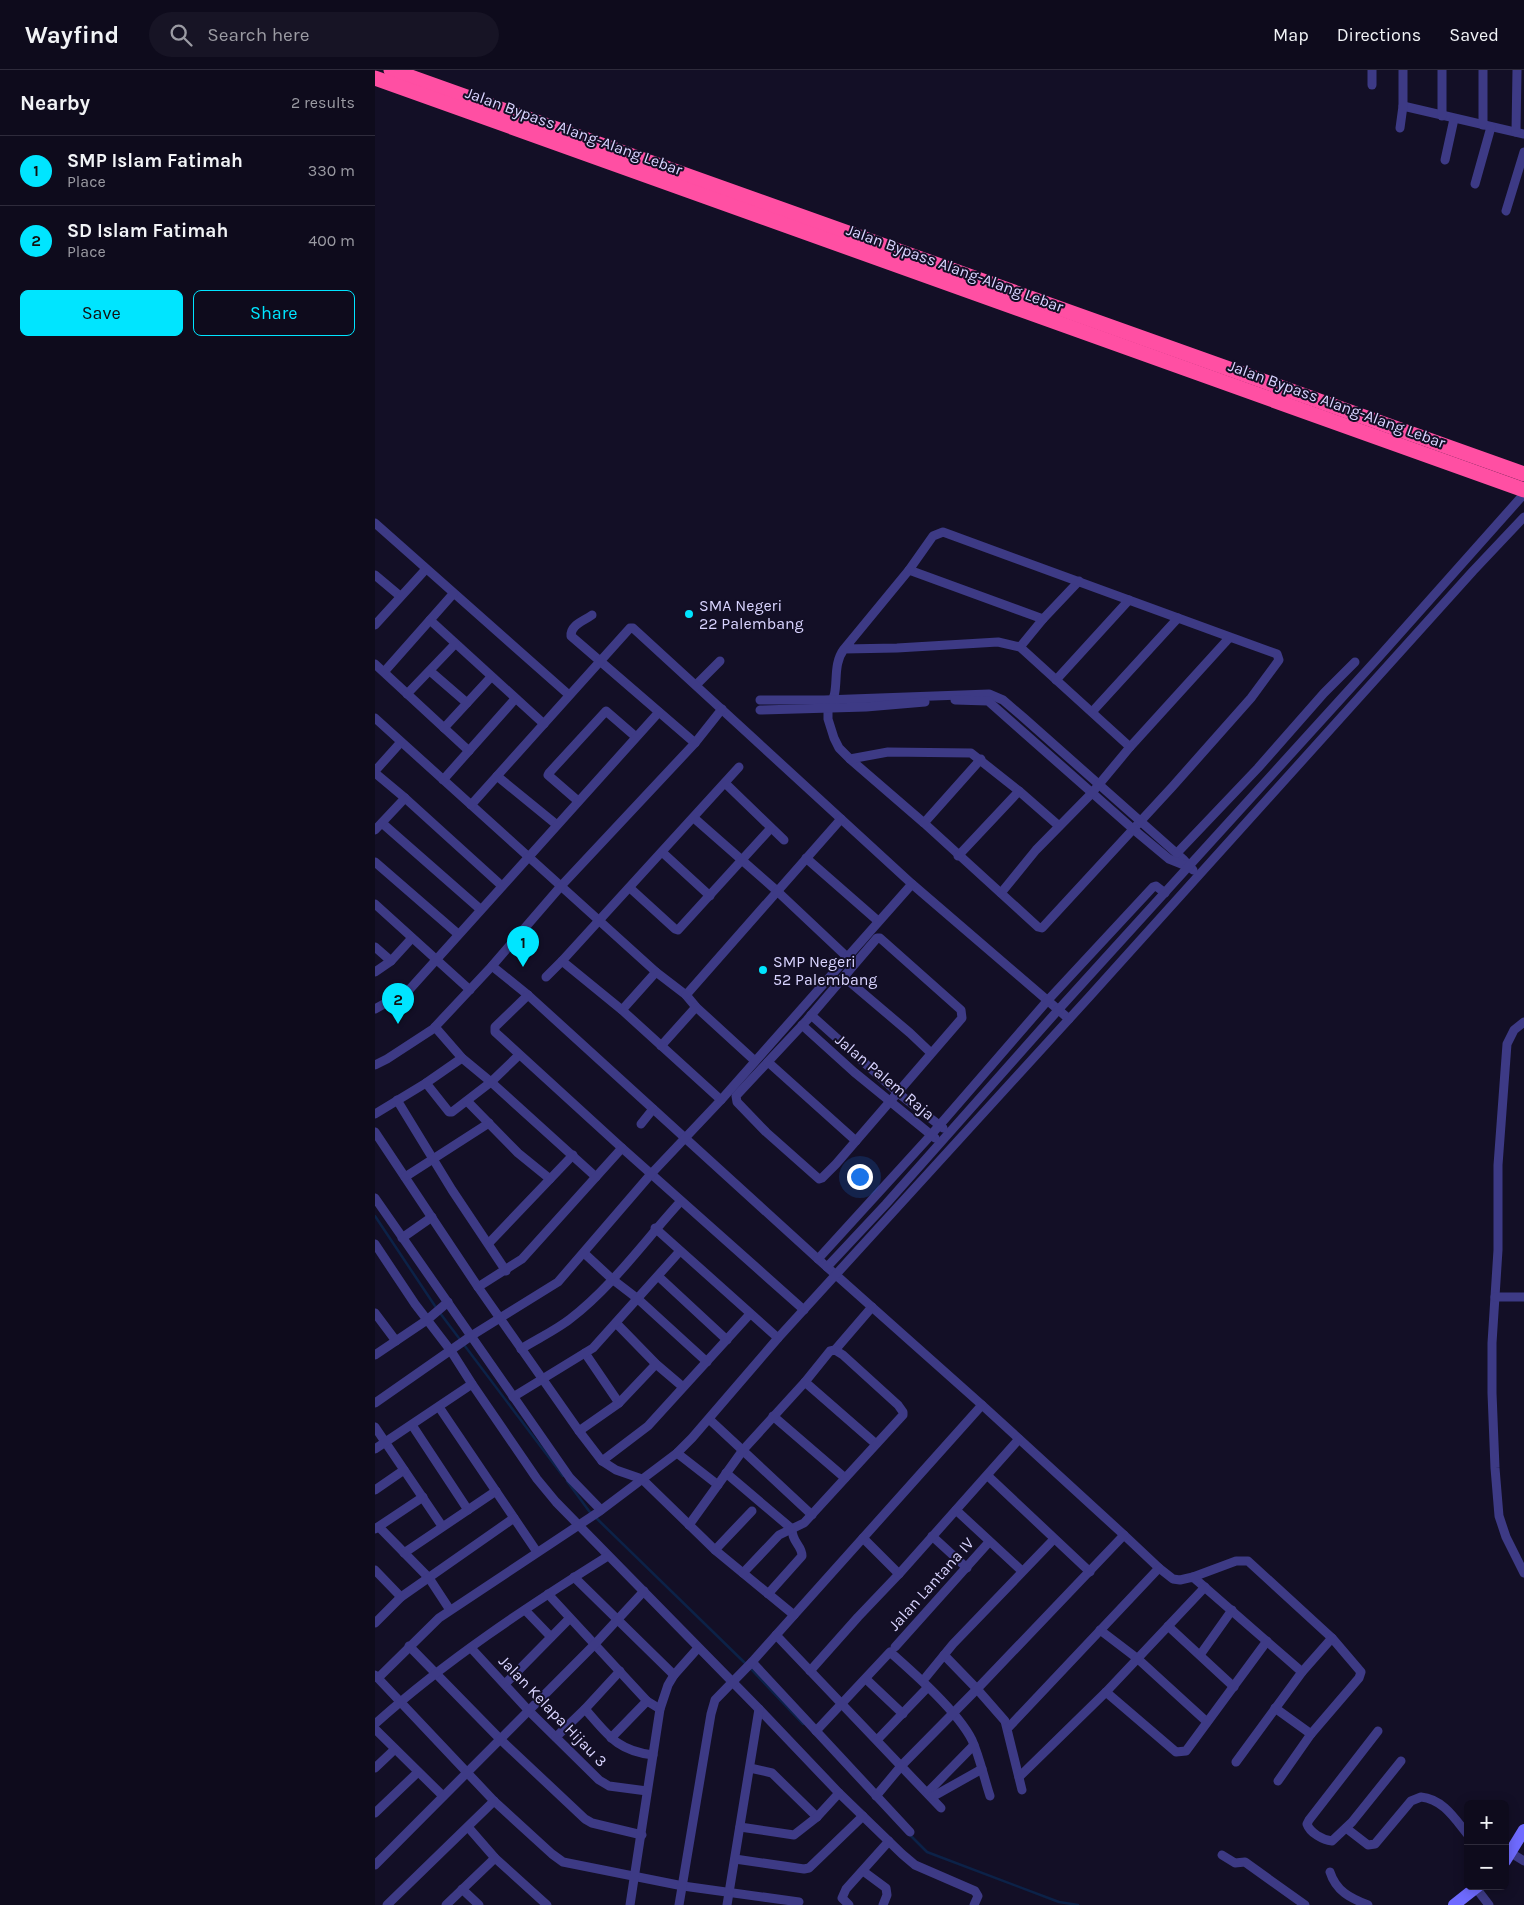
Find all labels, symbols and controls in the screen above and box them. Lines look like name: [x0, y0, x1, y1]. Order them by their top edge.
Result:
search box: [149, 12, 499, 57]
text: Wayfind: [25, 21, 119, 49]
icon: search: [167, 21, 195, 49]
text: Search here: [207, 24, 309, 46]
text: Map: [1273, 24, 1309, 46]
text: Directions: [1337, 24, 1421, 46]
text: Saved: [1449, 24, 1499, 46]
street label: Jalan Bypass Alang-Alang Lebar: [463, 83, 685, 179]
text: Nearby: [20, 91, 90, 115]
text: 2 results: [291, 93, 355, 112]
text: SMP Islam Fatimah: [67, 150, 243, 172]
text: 1: [33, 161, 39, 180]
text: 330 m: [308, 161, 355, 180]
text: Place: [67, 172, 106, 191]
text: SD Islam Fatimah: [67, 220, 228, 242]
street label: Jalan Bypass Alang-Alang Lebar: [844, 220, 1066, 316]
text: 2: [31, 231, 41, 250]
text: 400 m: [308, 231, 355, 250]
text: Place: [67, 242, 106, 261]
button: Save: [20, 290, 183, 336]
button: Share: [193, 290, 355, 336]
street label: Jalan Bypass Alang-Alang Lebar: [1226, 356, 1448, 452]
place label: SMA Negeri 22 Palembang: [699, 596, 804, 633]
marker: SMA Negeri 22 Palembang: [683, 608, 695, 620]
pin: 1: [507, 926, 539, 967]
place label: SMP Negeri 52 Palembang: [773, 952, 877, 989]
marker: SMP Negeri 52 Palembang: [757, 964, 769, 976]
pin: 2: [382, 983, 414, 1024]
street label: Jalan Palem Raja: [832, 1030, 938, 1124]
your location: [847, 1164, 873, 1190]
street label: Jalan Lantana IV: [884, 1534, 978, 1634]
street label: Jalan Kelapa Hijau 3: [495, 1651, 611, 1771]
map controls: [1464, 1800, 1509, 1890]
button: +: [1464, 1800, 1509, 1845]
button: −: [1464, 1845, 1509, 1890]

